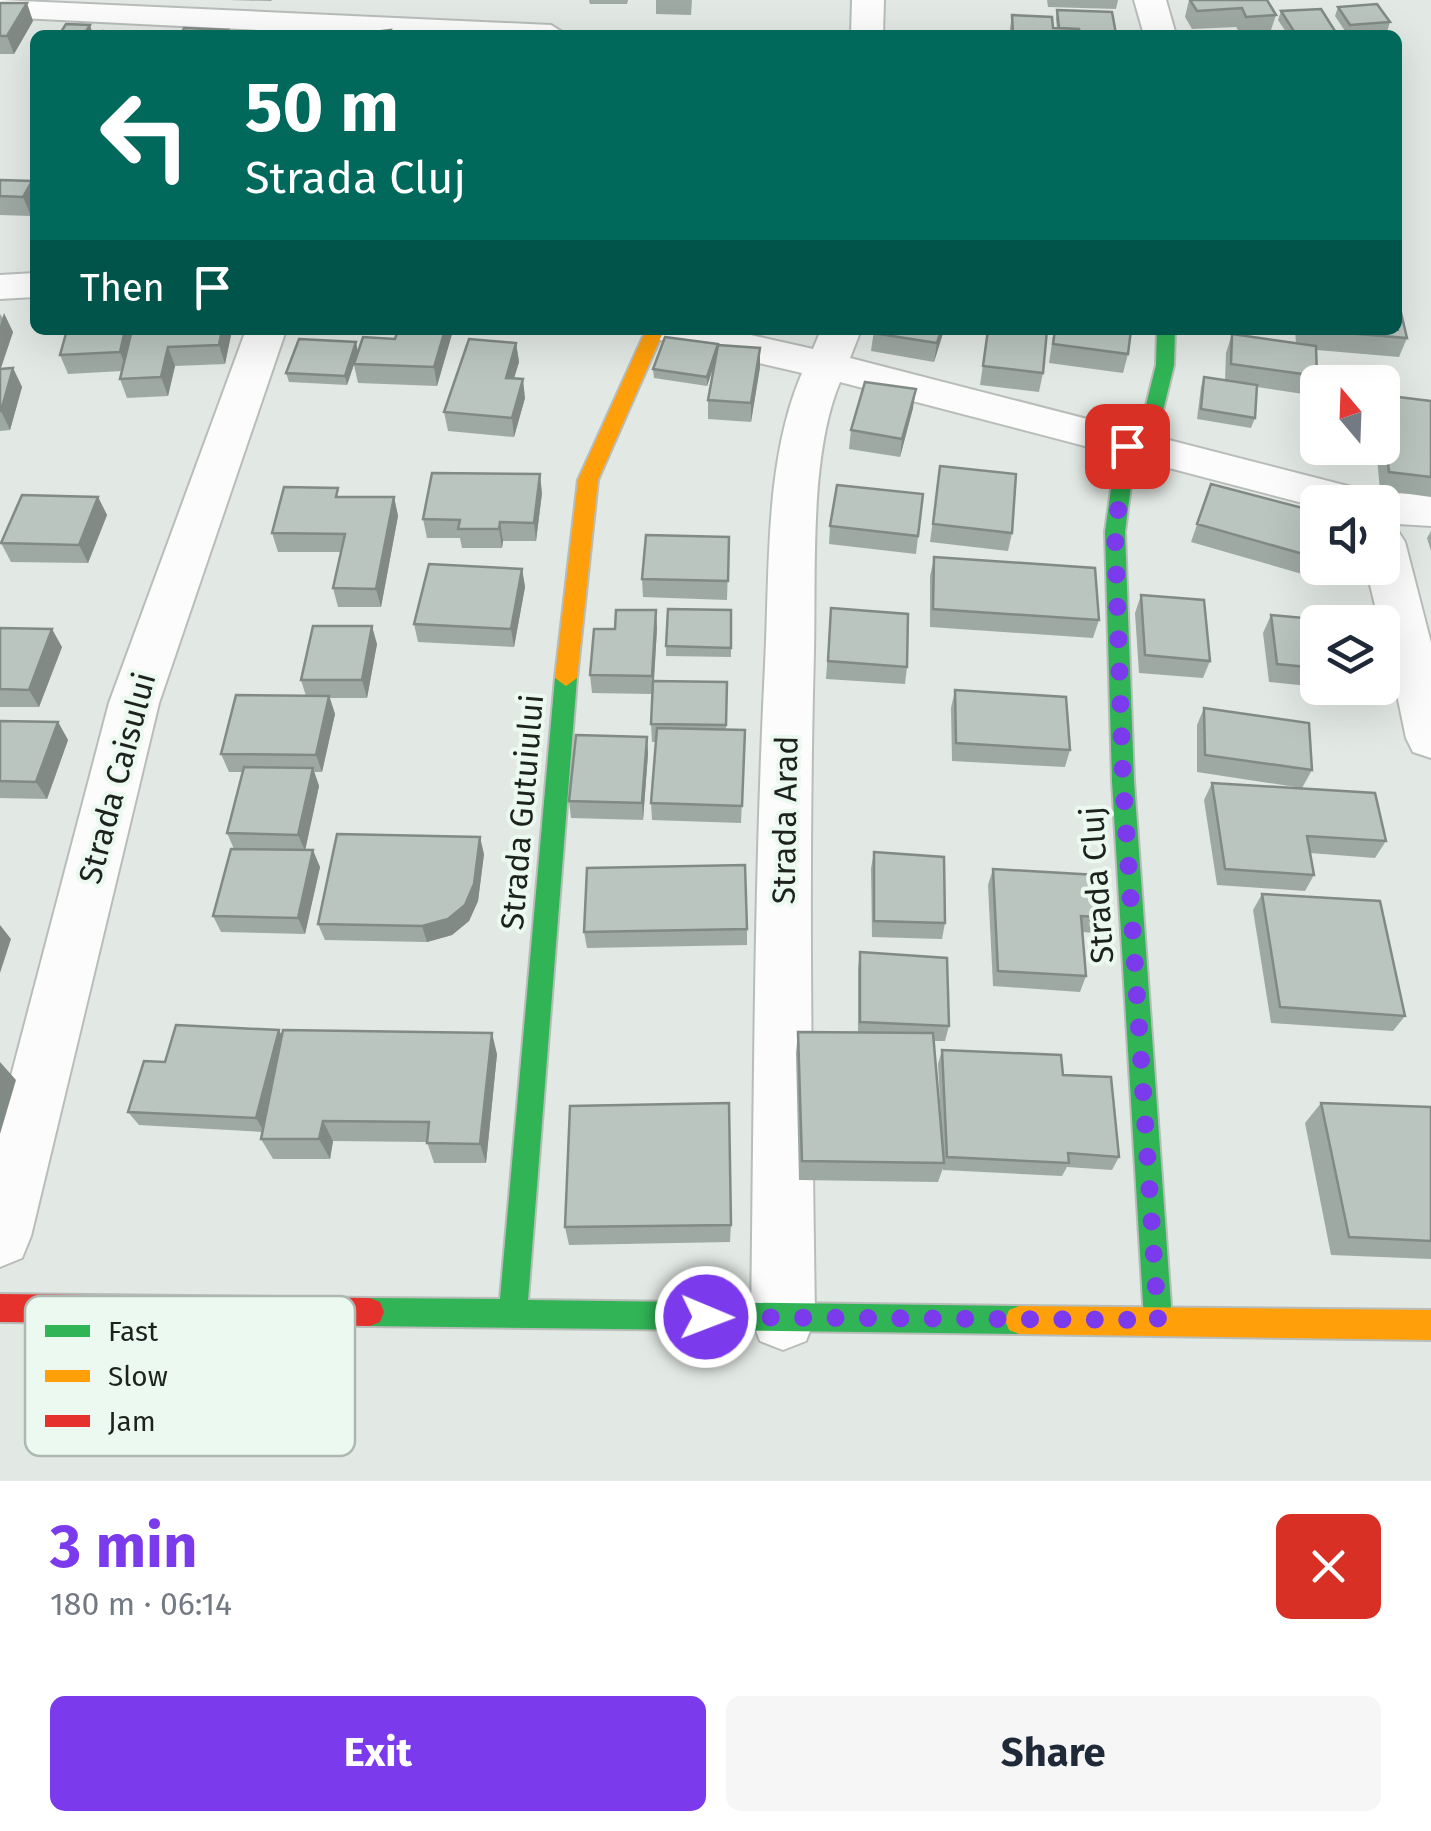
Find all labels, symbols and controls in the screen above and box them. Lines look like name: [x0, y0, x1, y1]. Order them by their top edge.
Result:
text: 50 m: [245, 66, 399, 150]
icon: left: [80, 70, 210, 200]
text: Strada Cluj: [245, 151, 466, 205]
icon: arrive: [185, 260, 240, 315]
text: Then: [80, 265, 165, 311]
north arrow: [1300, 365, 1400, 465]
map controls: [1300, 365, 1400, 705]
pin: [1085, 404, 1170, 489]
icon: arrive: [1100, 419, 1155, 474]
button: sound: [1300, 485, 1400, 585]
button: layers: [1300, 605, 1400, 705]
street label: Strada Caisului: [71, 668, 163, 888]
street label: Strada Gutuiului: [493, 693, 551, 931]
street label: Strada Arad: [765, 735, 805, 905]
street label: Strada Cluj: [1073, 805, 1121, 965]
position arrow: [654, 1265, 758, 1369]
legend: [25, 1296, 355, 1456]
text: Fast: [108, 1315, 159, 1348]
text: Slow: [108, 1360, 168, 1393]
text: Jam: [108, 1405, 156, 1438]
text: 3 min: [50, 1511, 198, 1583]
button: close: [1276, 1514, 1381, 1619]
text: 180 m · 06:14: [50, 1585, 232, 1623]
button: Exit: [50, 1696, 706, 1811]
button: Share: [726, 1696, 1381, 1811]

